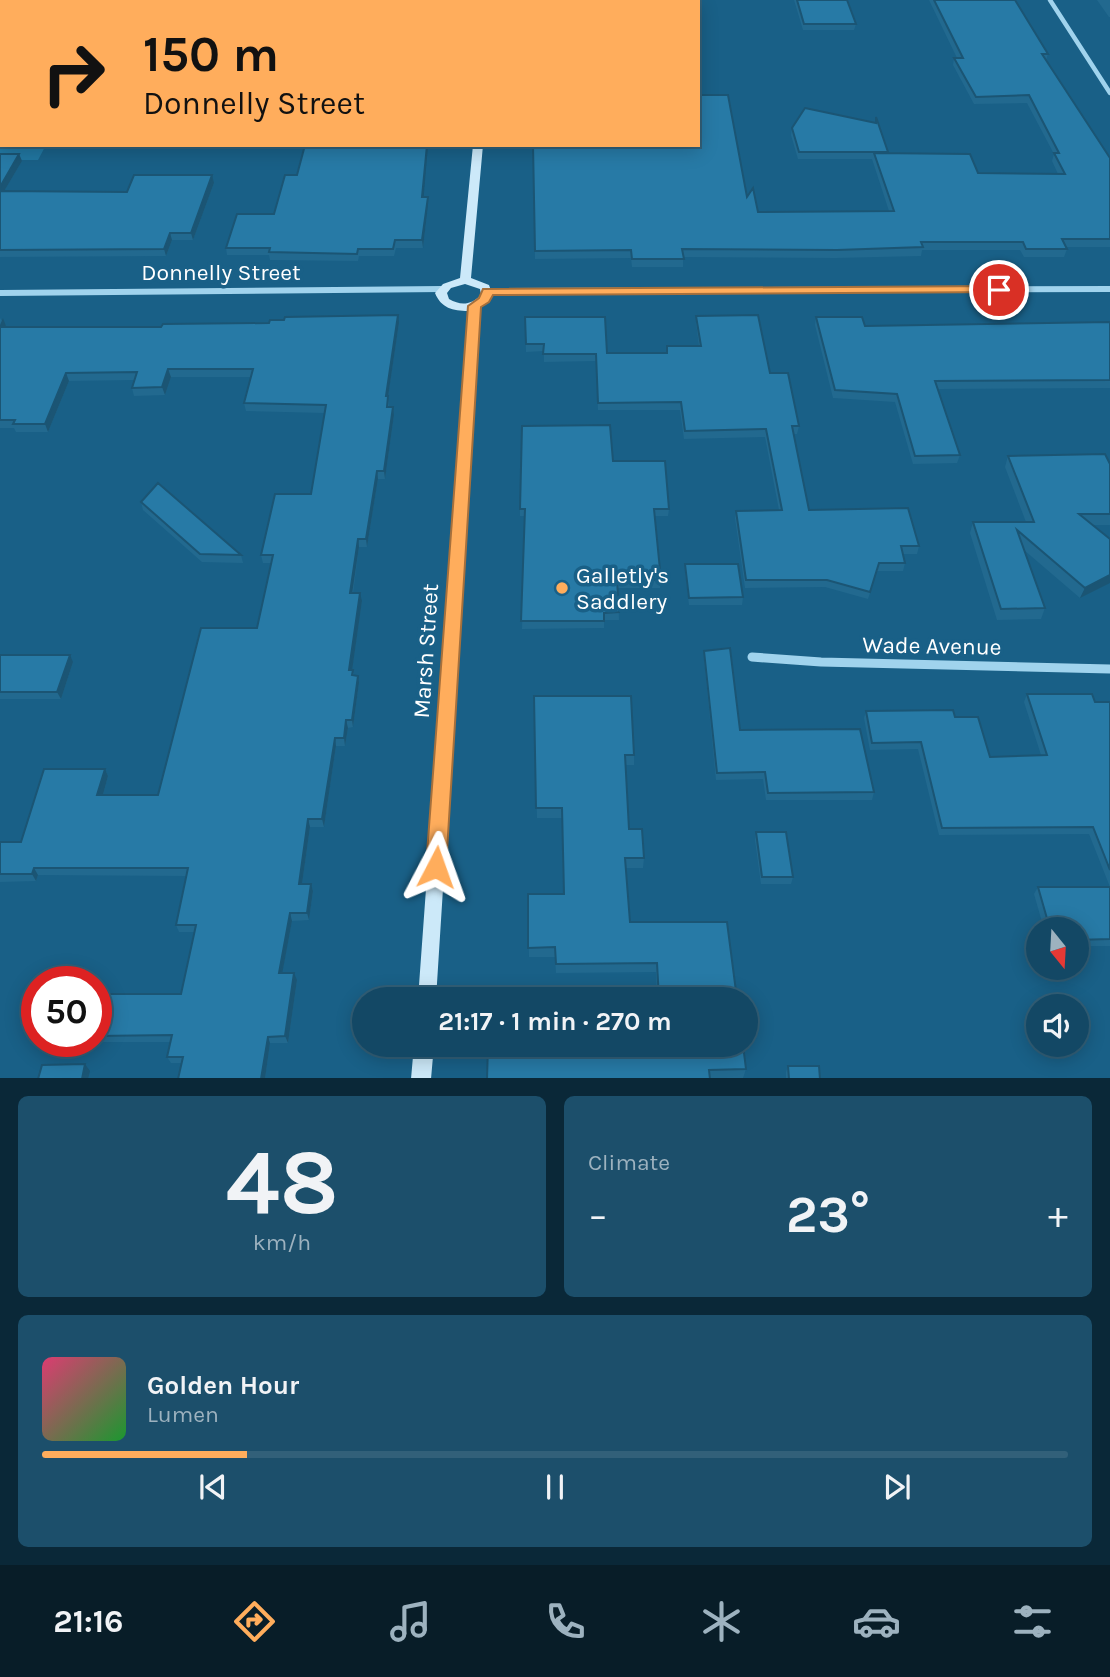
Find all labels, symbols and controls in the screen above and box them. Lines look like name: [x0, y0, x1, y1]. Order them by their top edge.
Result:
text: 150 m: [143, 26, 279, 83]
icon: right: [28, 28, 119, 119]
text: Donnelly Street: [143, 85, 365, 122]
street label: Donnelly Street: [141, 259, 301, 286]
pin: [969, 260, 1029, 320]
icon: arrive: [980, 271, 1018, 309]
place label: Galletly's Saddlery: [576, 562, 669, 615]
marker: Galletly's Saddlery: [554, 580, 570, 596]
street label: Marsh Street: [408, 582, 444, 719]
street label: Wade Avenue: [862, 631, 1002, 661]
position arrow: [399, 830, 473, 904]
north arrow: [1026, 917, 1088, 980]
map controls: [1026, 917, 1089, 1057]
speed limit sign: 50: [21, 966, 112, 1057]
button: sound: [1026, 994, 1089, 1057]
text: 21:17 · 1 min · 270 m: [438, 1006, 672, 1037]
text: 48: [226, 1130, 338, 1236]
text: Climate: [588, 1149, 670, 1176]
text: 23°: [786, 1184, 870, 1245]
text: −: [588, 1193, 608, 1238]
text: +: [1048, 1193, 1068, 1238]
text: km/h: [253, 1229, 311, 1256]
text: Golden Hour: [147, 1370, 299, 1401]
text: Lumen: [147, 1401, 219, 1428]
icon: previous: [194, 1468, 232, 1506]
icon: pause: [536, 1468, 574, 1506]
icon: next: [878, 1468, 916, 1506]
icon: directions: [230, 1597, 279, 1646]
icon: music: [386, 1597, 435, 1646]
icon: phone: [541, 1597, 590, 1646]
icon: climate: [697, 1597, 746, 1646]
icon: car: [852, 1597, 901, 1646]
icon: filters: [1008, 1597, 1057, 1646]
text: 21:16: [53, 1603, 124, 1640]

